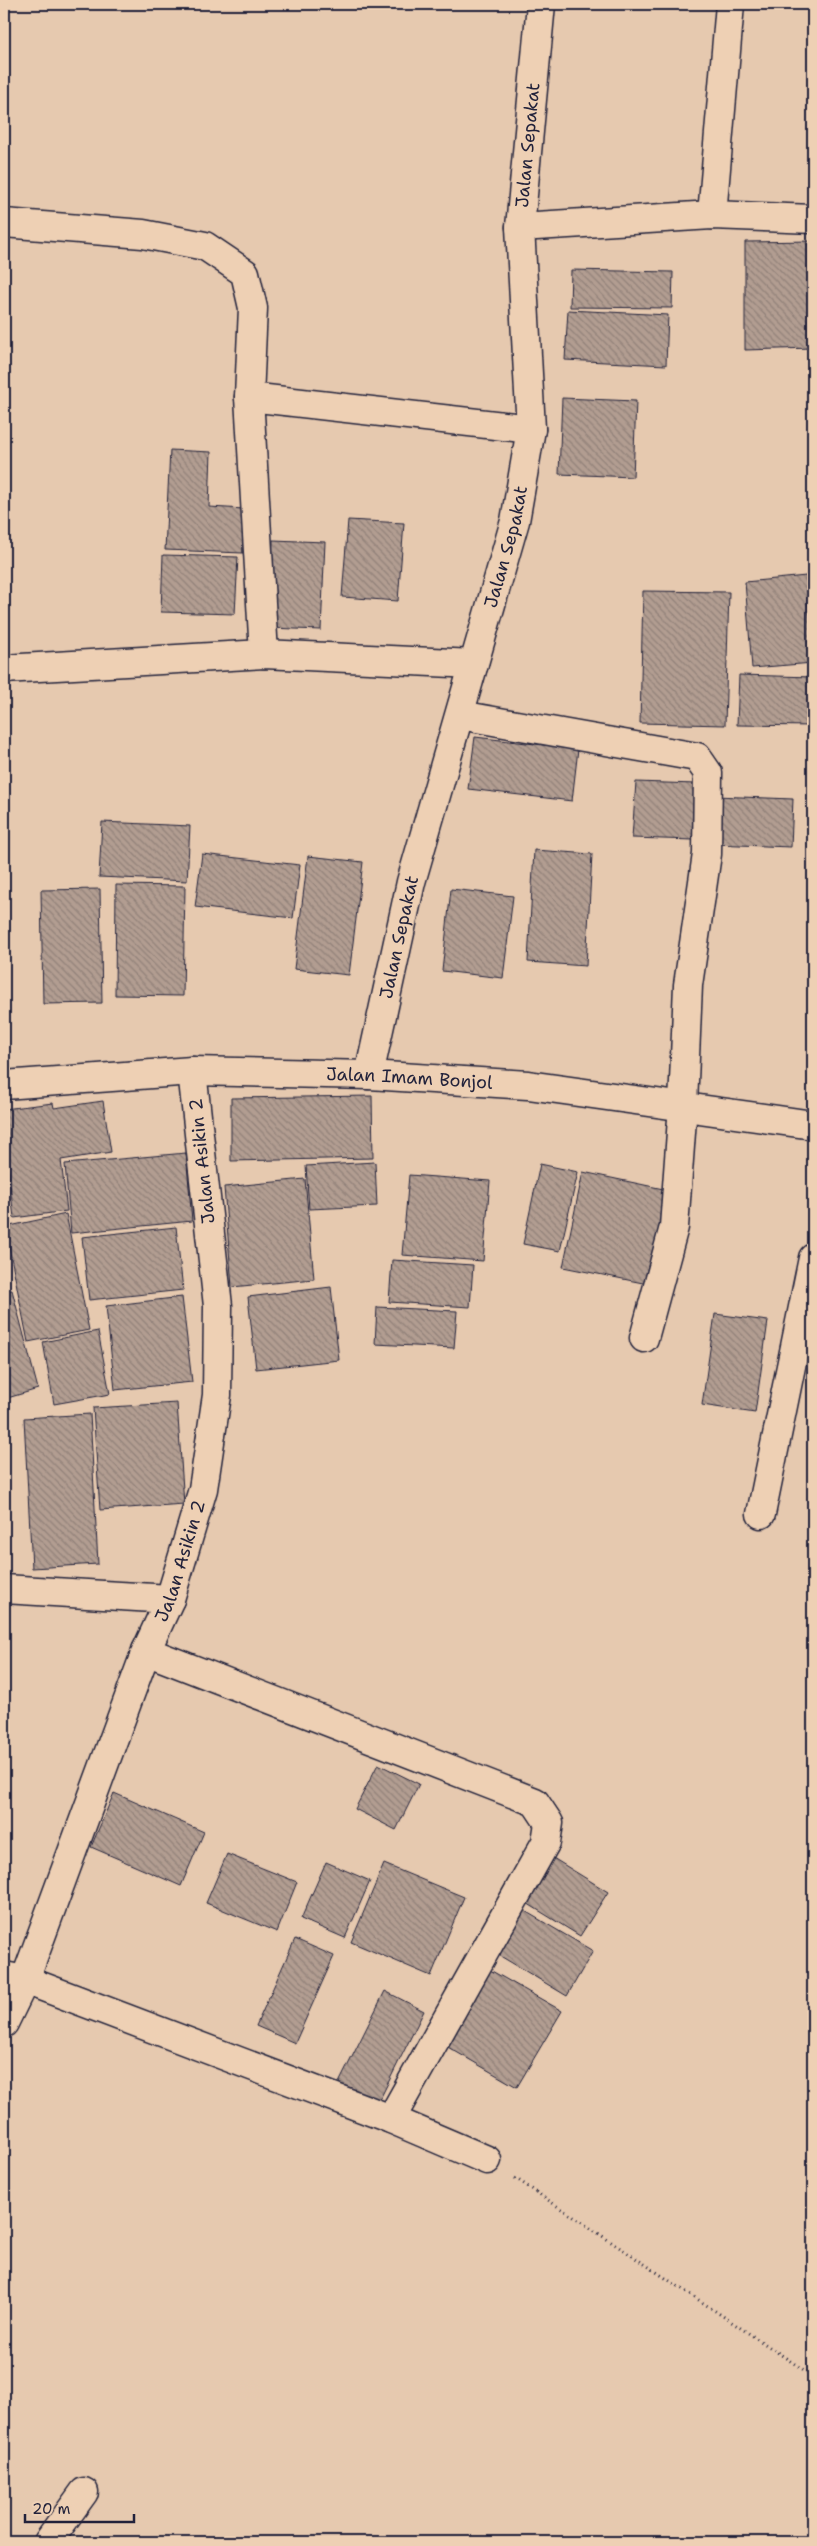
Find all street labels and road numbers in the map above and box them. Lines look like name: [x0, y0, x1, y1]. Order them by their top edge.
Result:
street label: Jalan Sepakat: [510, 82, 546, 209]
street label: Jalan Sepakat: [479, 484, 533, 611]
street label: Jalan Sepakat: [374, 873, 424, 1001]
street label: Jalan Imam Bonjol: [326, 1062, 494, 1095]
street label: Jalan Asikin 2: [183, 1097, 221, 1225]
street label: Jalan Asikin 2: [149, 1497, 211, 1626]

